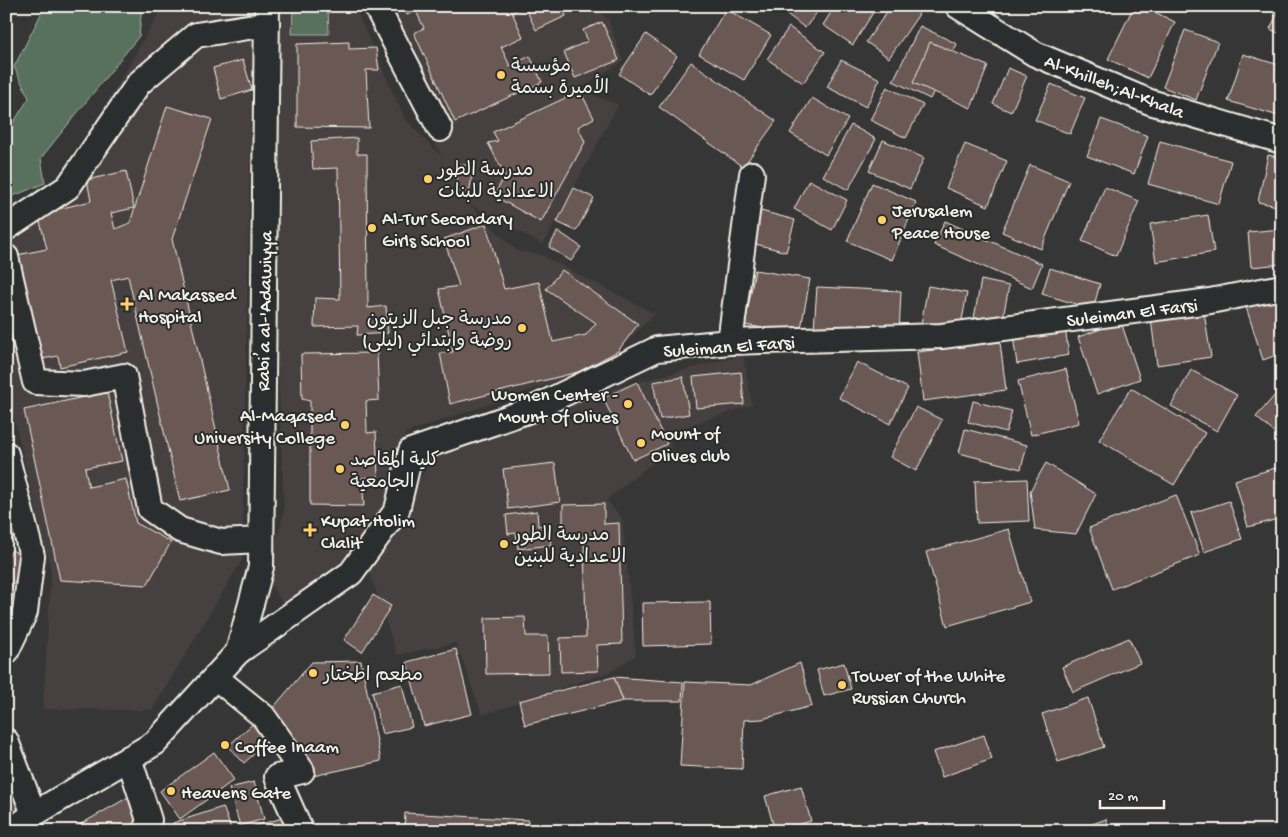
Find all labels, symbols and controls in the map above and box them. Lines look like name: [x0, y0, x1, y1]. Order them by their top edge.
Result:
street label: Al-Khilleh;Al-Khala: [1041, 51, 1188, 126]
place label: مؤسسة الأميرة بسمة: [511, 56, 609, 101]
marker: مؤسسة الأميرة بسمة: [495, 69, 507, 81]
place label: مدرسة الطور الاعدادية للبنات: [436, 160, 554, 205]
marker: مدرسة الطور الاعدادية للبنات: [422, 173, 434, 185]
place label: Jerusalem Peace House: [891, 201, 990, 246]
place label: Al-Tur Secondary Girls School: [382, 209, 513, 254]
marker: Jerusalem Peace House: [876, 214, 888, 226]
marker: Al-Tur Secondary Girls School: [366, 222, 378, 234]
street label: Rabiʼa al-'Adawiyya: [253, 229, 279, 391]
place label: Al Makassed Hospital: [138, 285, 237, 330]
street label: Suleiman El Farsi: [1065, 295, 1199, 334]
marker: Al Makassed Hospital: [120, 297, 134, 311]
place label: مدرسة جبل الزيتون (ليلى) روضة وابتدائي: [362, 309, 512, 356]
marker: مدرسة جبل الزيتون (ليلى) روضة وابتدائي: [516, 322, 528, 334]
street label: Suleiman El Farsi: [663, 332, 796, 365]
place label: Women Center - Mount Of Olives: [491, 385, 619, 430]
marker: Women Center - Mount Of Olives: [622, 398, 634, 410]
place label: Al-Maqased University College: [194, 406, 337, 451]
marker: Al-Maqased University College: [339, 419, 351, 431]
place label: Mount of Olives club: [651, 424, 730, 469]
marker: Mount of Olives club: [635, 437, 647, 449]
place label: كلية المقاصد الجامعية: [350, 450, 439, 495]
marker: كلية المقاصد الجامعية: [334, 463, 346, 475]
place label: Kupat Holim Clalit: [321, 511, 416, 556]
marker: Kupat Holim Clalit: [303, 523, 317, 537]
place label: مدرسة الطور الاعدادية للبنين: [512, 525, 626, 570]
marker: مدرسة الطور الاعدادية للبنين: [498, 538, 510, 550]
place label: مطعم اطختار: [322, 665, 423, 688]
place label: Tower of the White Russian Church: [851, 666, 1006, 711]
marker: مطعم اطختار: [307, 667, 319, 679]
marker: Tower of the White Russian Church: [836, 679, 848, 691]
place label: Coffee Inaam: [235, 737, 340, 760]
marker: Coffee Inaam: [219, 739, 231, 751]
scale bar: [1100, 777, 1164, 809]
place label: Heavens Gate: [181, 783, 291, 806]
marker: Heavens Gate: [165, 785, 177, 797]
text: 20 m: [1108, 788, 1138, 806]

